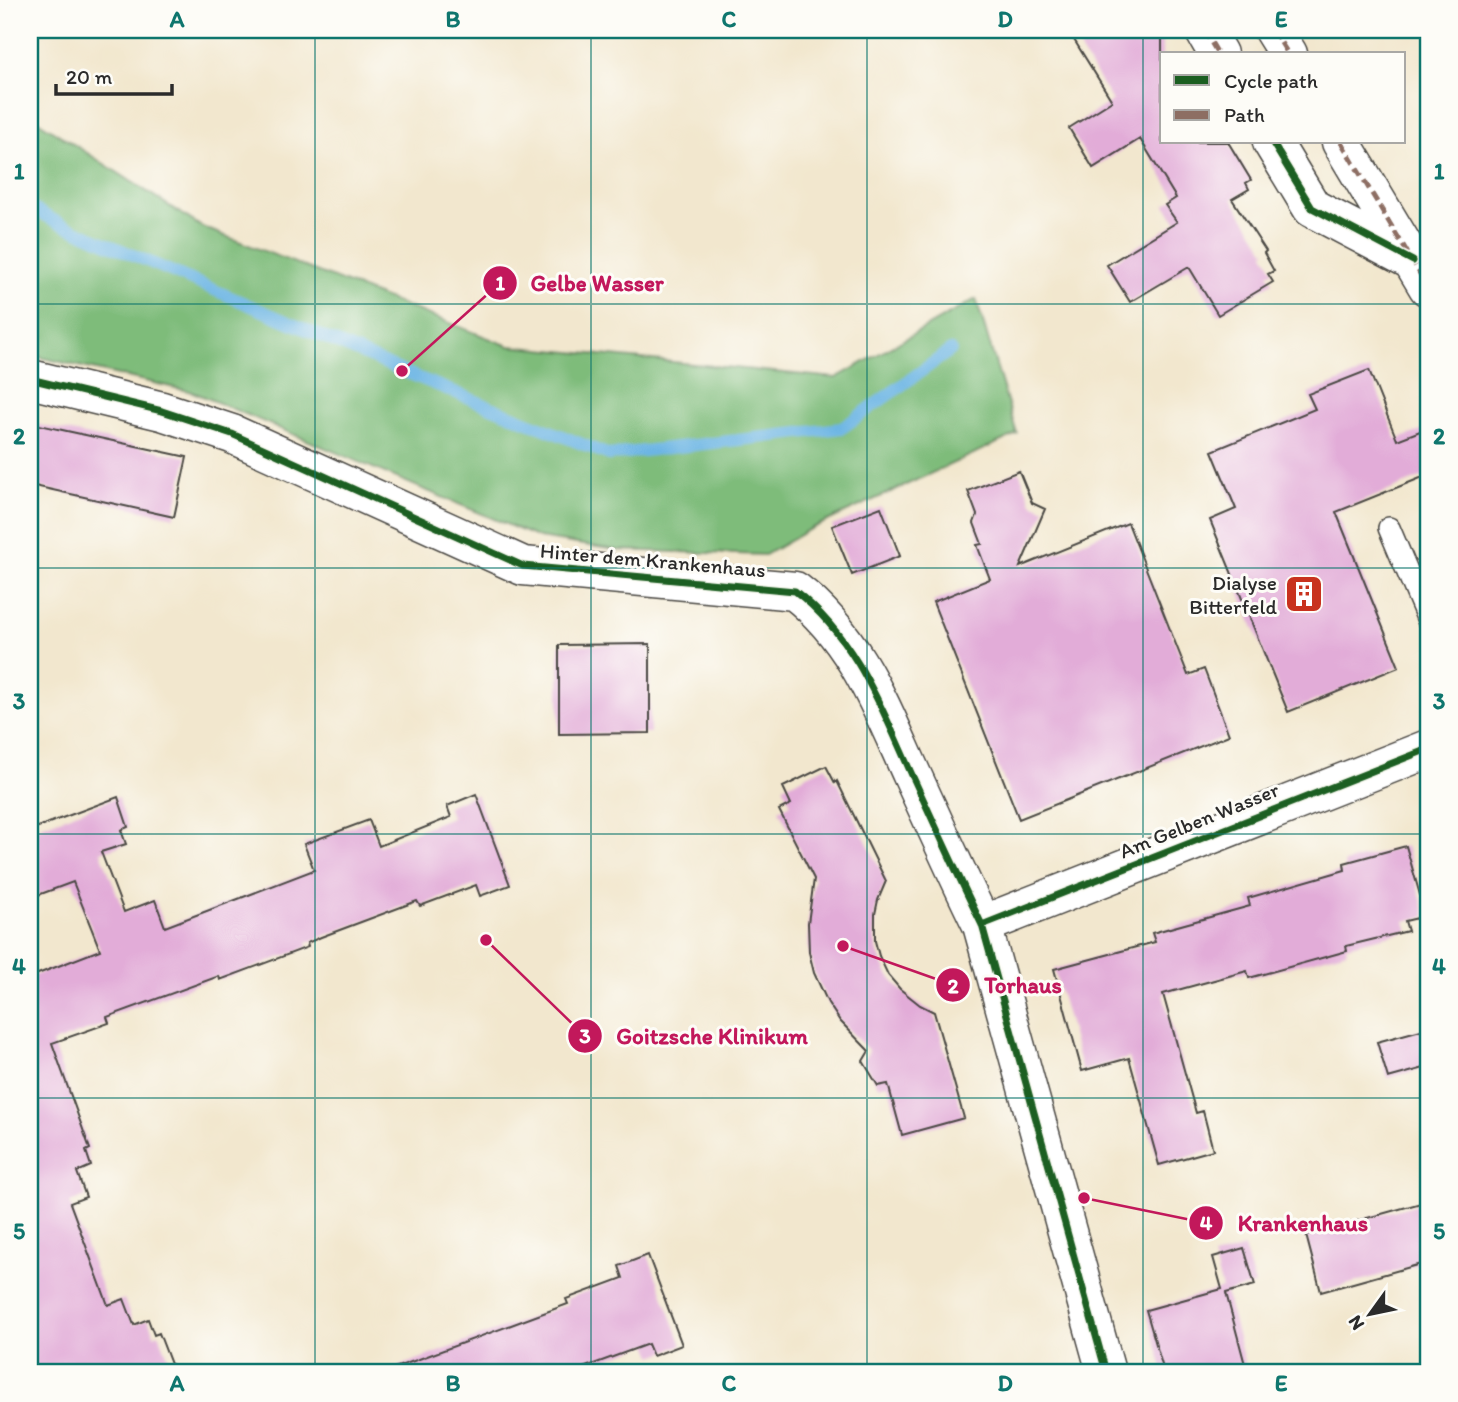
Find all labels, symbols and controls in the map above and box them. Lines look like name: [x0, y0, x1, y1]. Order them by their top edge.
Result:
text: A: [169, 5, 185, 33]
text: B: [446, 5, 461, 33]
text: C: [722, 5, 737, 33]
text: D: [997, 5, 1013, 33]
text: E: [1275, 5, 1288, 33]
scale bar: [56, 52, 172, 96]
legend: [1160, 52, 1406, 144]
text: 20 m: [66, 64, 113, 89]
text: Cycle path: [1224, 68, 1318, 93]
text: Path: [1224, 102, 1265, 127]
text: 1: [14, 157, 25, 185]
text: 1: [1434, 157, 1445, 185]
callout: Gelbe Wasser: [482, 261, 678, 305]
text: Gelbe Wasser: [530, 269, 664, 297]
text: 1: [495, 270, 505, 295]
text: 2: [13, 422, 26, 450]
text: 2: [1433, 422, 1446, 450]
street label: Hinter dem Krankenhaus: [539, 538, 767, 582]
place label: Dialyse Bitterfeld: [1189, 570, 1277, 619]
building icon: Dialyse Bitterfeld: [1283, 573, 1325, 615]
text: 3: [13, 687, 26, 715]
text: 3: [1433, 687, 1446, 715]
street label: Am Gelben Wasser: [1116, 776, 1283, 863]
text: 4: [12, 952, 26, 980]
text: 4: [1432, 952, 1446, 980]
callout: Torhaus: [935, 963, 1076, 1007]
text: Torhaus: [983, 971, 1062, 999]
text: 2: [947, 973, 959, 998]
callout: Goitzsche Klinikum: [568, 1014, 822, 1058]
text: Goitzsche Klinikum: [616, 1022, 808, 1050]
text: 3: [579, 1023, 591, 1048]
callout: Krankenhaus: [1189, 1201, 1382, 1245]
text: Krankenhaus: [1238, 1209, 1368, 1237]
text: 4: [1200, 1210, 1213, 1235]
text: 5: [13, 1217, 25, 1245]
text: 5: [1433, 1217, 1445, 1245]
north arrow: [1336, 1280, 1406, 1350]
text: N: [1343, 1311, 1369, 1335]
text: A: [169, 1369, 185, 1397]
text: B: [446, 1369, 461, 1397]
text: C: [722, 1369, 737, 1397]
text: D: [997, 1369, 1013, 1397]
text: E: [1275, 1369, 1288, 1397]

